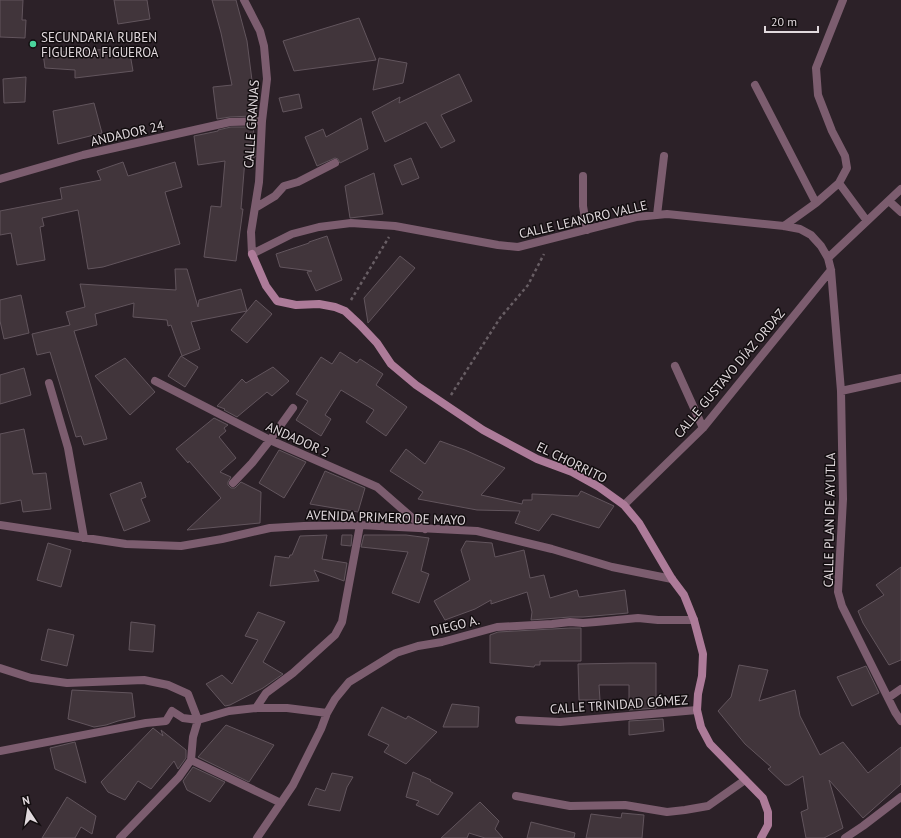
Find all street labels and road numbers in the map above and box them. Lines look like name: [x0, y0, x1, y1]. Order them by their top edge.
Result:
street label: CALLE GRANJAS: [240, 79, 263, 169]
street label: ANDADOR 24: [89, 117, 166, 150]
street label: CALLE LEANDRO VALLE: [517, 196, 649, 243]
street label: CALLE GUSTAVO DÍAZ ORDAZ: [670, 305, 788, 441]
street label: ANDADOR 2: [263, 418, 332, 461]
street label: EL CHORRITO: [534, 438, 610, 487]
street label: CALLE PLAN DE AYUTLA: [820, 452, 839, 588]
street label: AVENIDA PRIMERO DE MAYO: [306, 506, 466, 529]
street label: DIEGO A.: [429, 611, 482, 640]
street label: CALLE TRINIDAD GÓMEZ: [549, 691, 689, 718]

